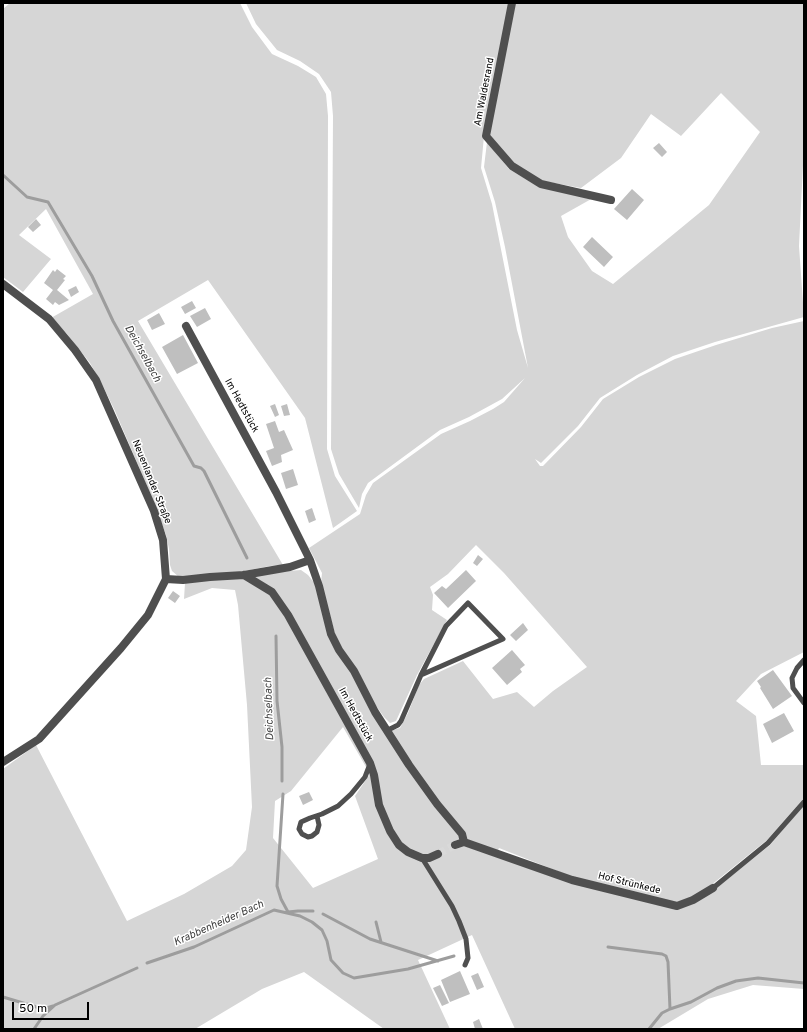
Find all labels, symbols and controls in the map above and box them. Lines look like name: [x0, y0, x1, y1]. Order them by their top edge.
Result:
street label: Am Waldesrand: [472, 57, 498, 127]
water label: Deichselbach: [121, 323, 163, 385]
street label: Im Hedtstück: [221, 377, 261, 435]
street label: Neuenlander Straße: [129, 438, 173, 526]
water label: Deichselbach: [262, 677, 278, 741]
street label: Im Hedtstück: [335, 686, 375, 744]
street label: Hof Strünkede: [596, 870, 662, 898]
water label: Krabbenheider Bach: [172, 898, 266, 950]
scale bar: [14, 994, 91, 1020]
text: 50 m: [19, 1001, 47, 1017]

